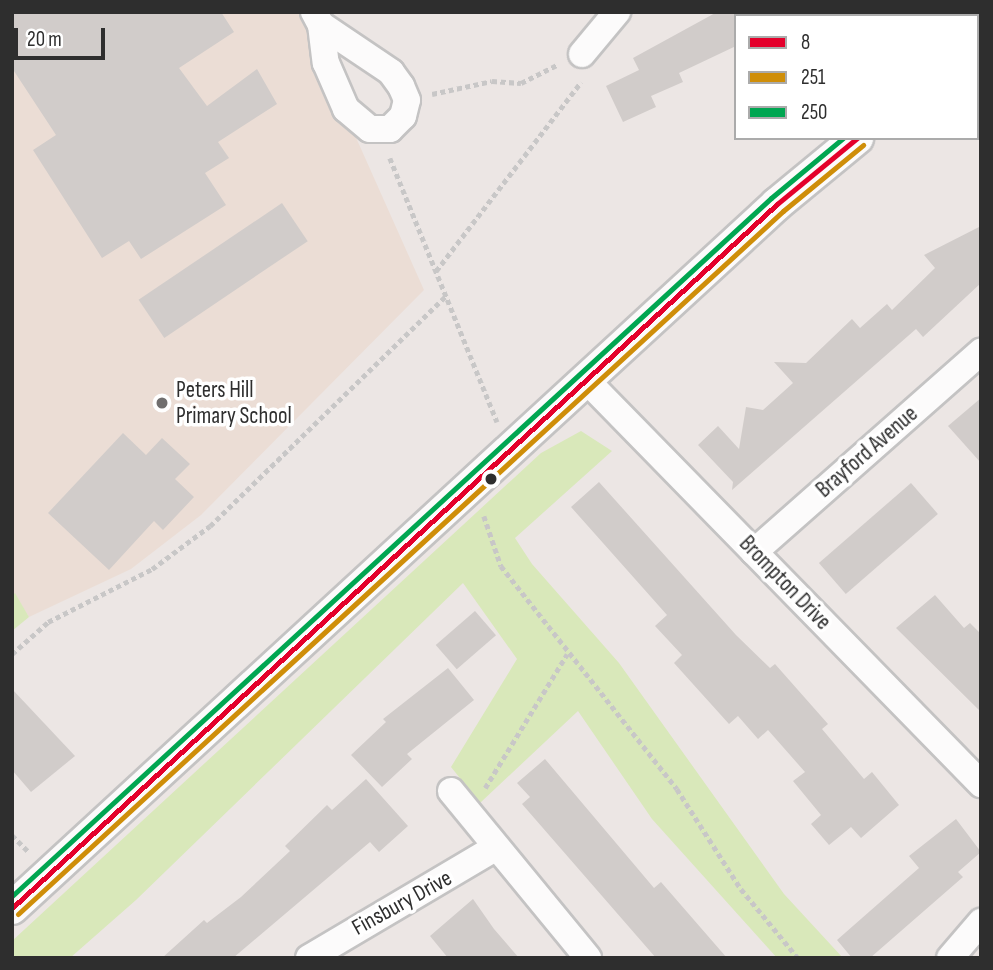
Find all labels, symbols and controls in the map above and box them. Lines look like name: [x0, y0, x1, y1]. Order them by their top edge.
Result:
scale bar: [18, 14, 108, 58]
legend: [734, 14, 979, 140]
text: 20 m: [27, 27, 62, 52]
text: 8: [801, 30, 810, 55]
text: 251: [801, 65, 825, 90]
text: 250: [801, 100, 827, 125]
place label: Peters Hill Primary School: [176, 376, 292, 430]
marker: Peters Hill Primary School: [154, 395, 170, 411]
street label: Brayford Avenue: [811, 400, 923, 504]
unlabelled marker: [484, 472, 498, 486]
street label: Brompton Drive: [733, 530, 837, 636]
street label: Finsbury Drive: [347, 864, 457, 942]

